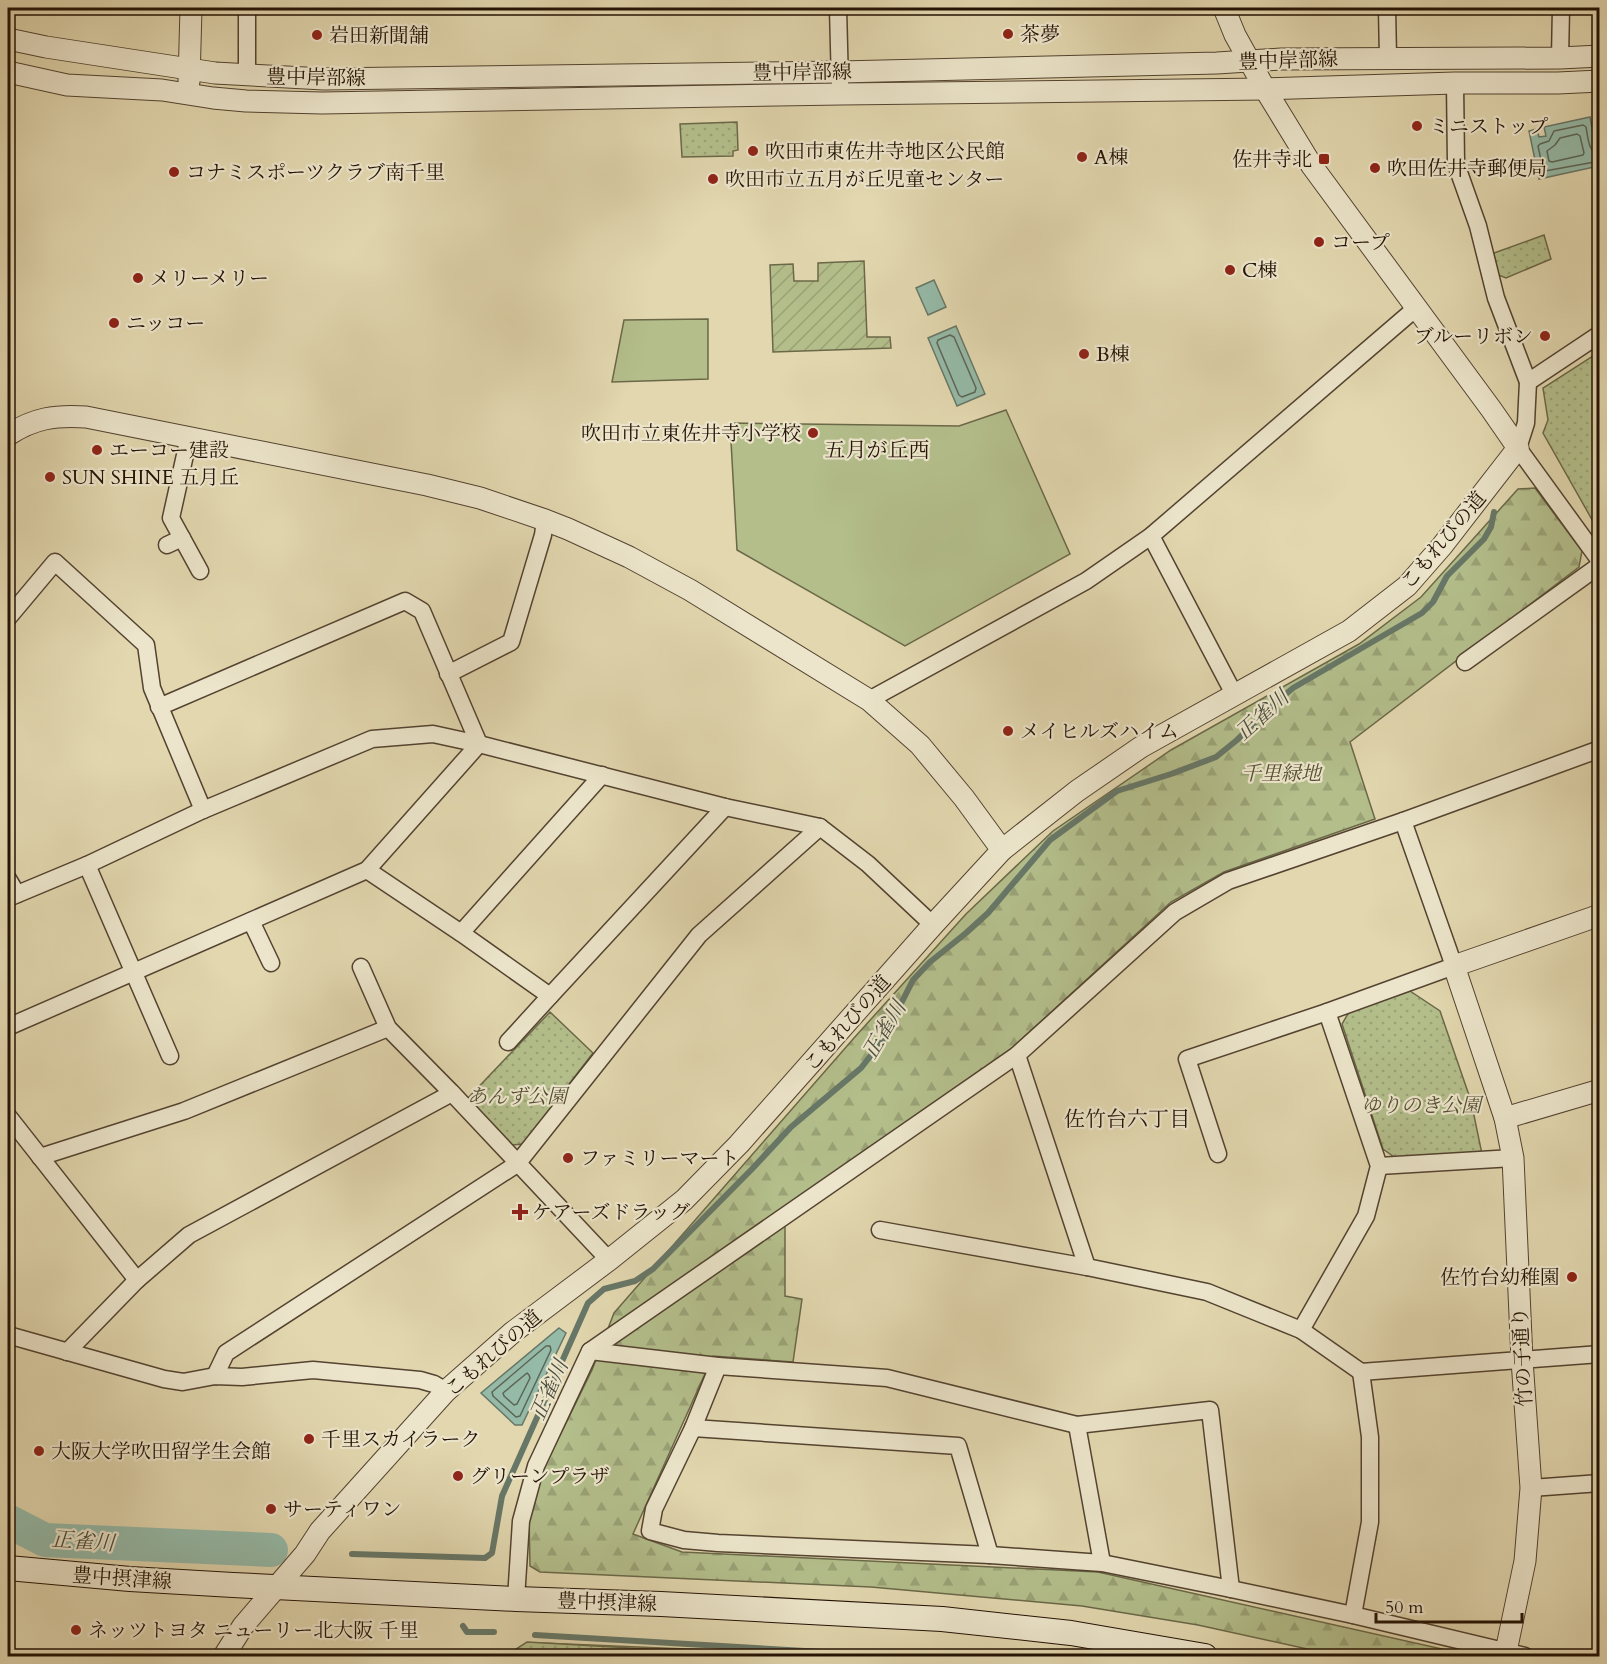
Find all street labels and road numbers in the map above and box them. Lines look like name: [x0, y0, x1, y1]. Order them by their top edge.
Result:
street label: 豊中岸部線: [1238, 45, 1338, 76]
street label: 豊中岸部線: [752, 58, 852, 87]
street label: 豊中岸部線: [266, 63, 366, 92]
street label: こもれびの道: [1394, 486, 1492, 595]
street label: こもれびの道: [798, 969, 897, 1077]
street label: こもれびの道: [439, 1304, 547, 1403]
street label: 竹の子通り: [1506, 1306, 1539, 1408]
street label: 豊中摂津線: [71, 1562, 173, 1595]
street label: 豊中摂津線: [557, 1587, 657, 1618]

